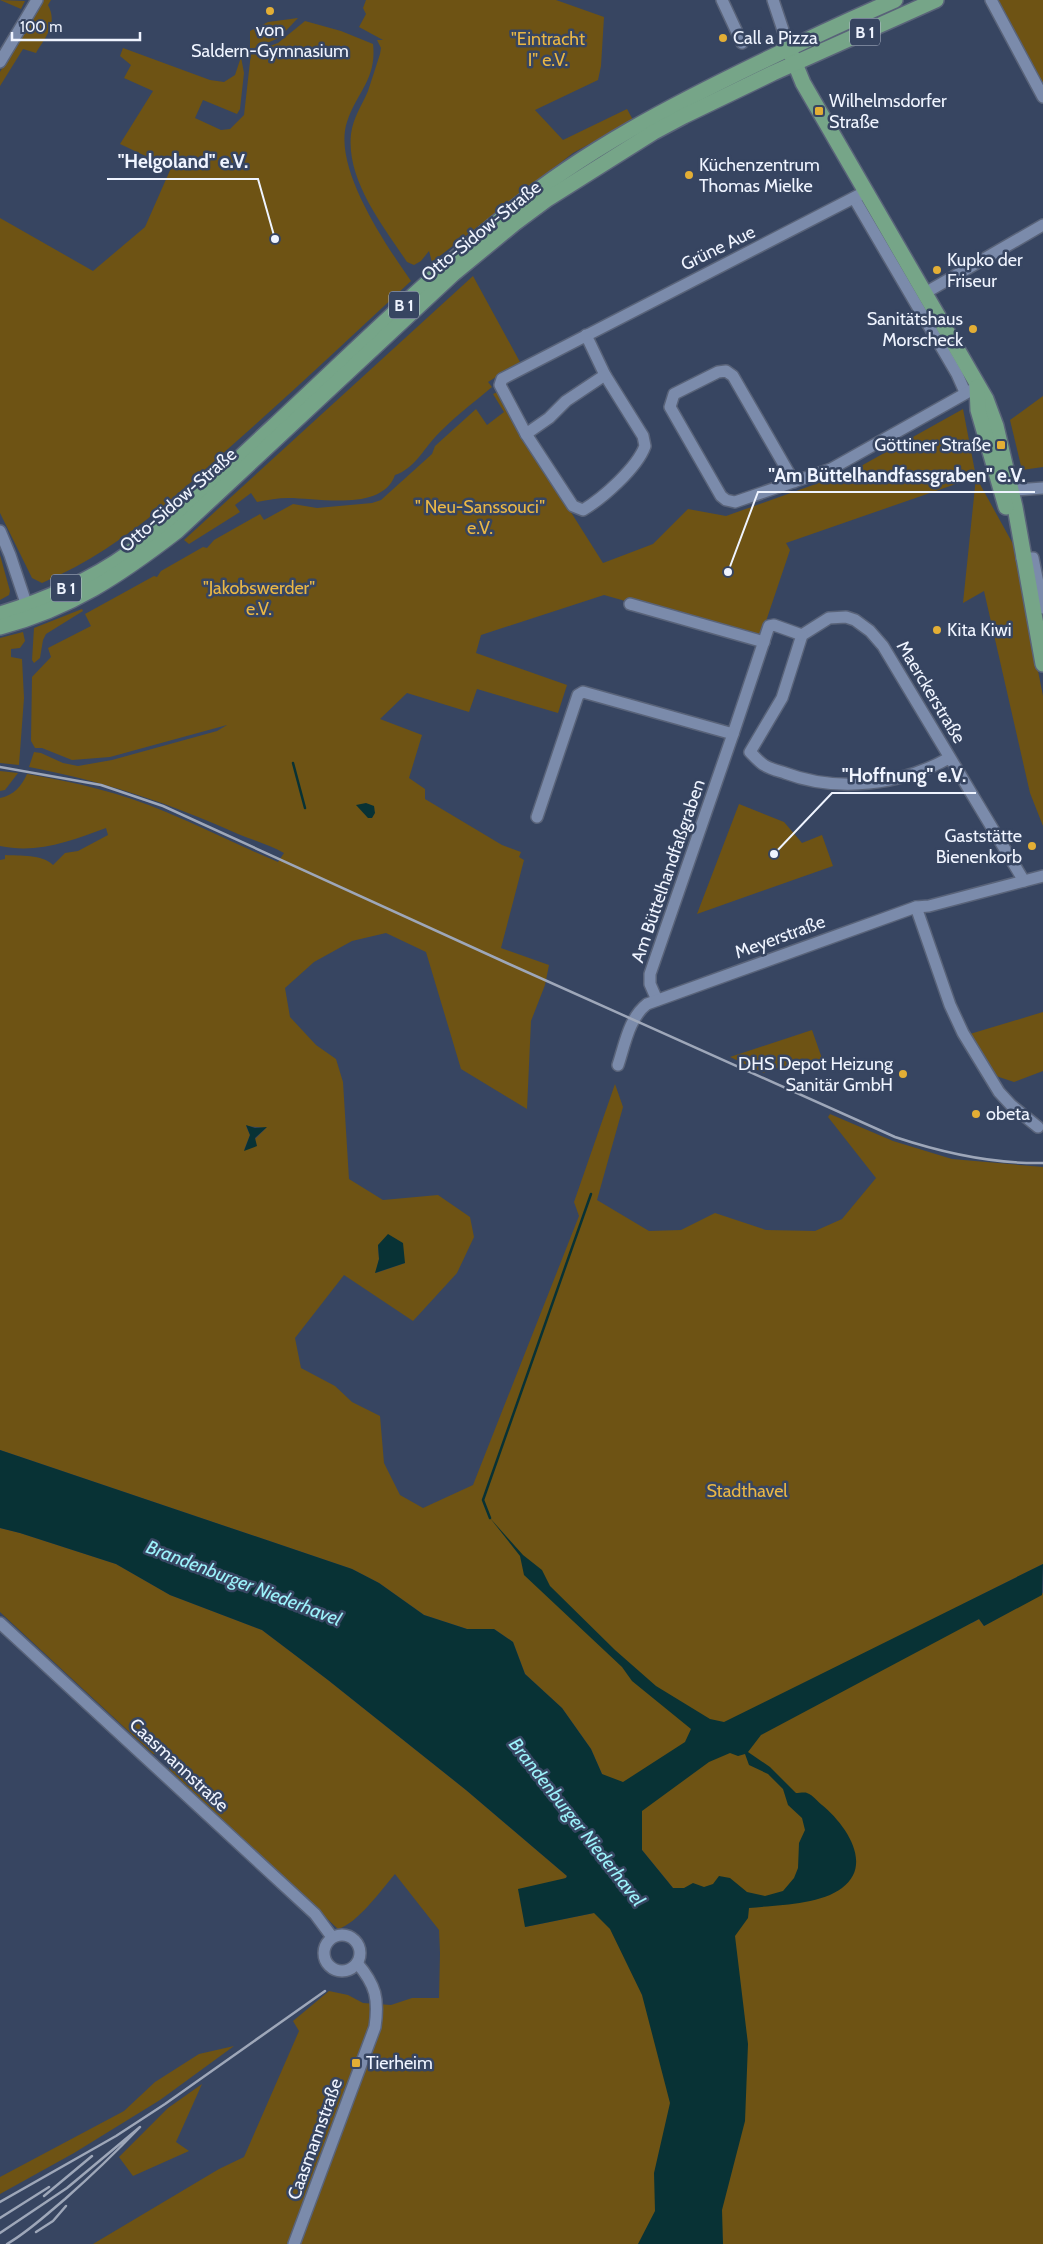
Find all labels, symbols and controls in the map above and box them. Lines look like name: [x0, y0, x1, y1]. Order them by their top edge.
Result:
marker: von Saldern-Gymnasium: [264, 5, 276, 17]
scale bar: [12, 10, 140, 42]
text: 100 m: [20, 18, 62, 36]
road number: B 1: [850, 18, 880, 46]
place label: von Saldern-Gymnasium: [191, 19, 349, 62]
place label: Call a Pizza: [733, 27, 818, 49]
park label: "Eintracht I" e.V.: [511, 28, 585, 71]
marker: Call a Pizza: [717, 32, 729, 44]
place label: Wilhelmsdorfer Straße: [829, 90, 947, 133]
marker: Wilhelmsdorfer Straße: [813, 105, 825, 117]
callout: "Helgoland" e.V.: [107, 145, 258, 179]
text: "Helgoland" e.V.: [118, 150, 248, 173]
place label: Küchenzentrum Thomas Mielke: [699, 154, 820, 197]
marker: Küchenzentrum Thomas Mielke: [683, 169, 695, 181]
street label: Otto-Sidow-Straße: [417, 176, 545, 286]
street label: Grüne Aue: [677, 221, 759, 275]
place label: Kupko der Friseur: [947, 249, 1023, 292]
marker: Kupko der Friseur: [931, 264, 943, 276]
road number: B 1: [389, 292, 419, 318]
place label: Sanitätshaus Morscheck: [867, 308, 964, 351]
marker: Sanitätshaus Morscheck: [967, 323, 979, 335]
place label: Göttiner Straße: [874, 434, 991, 456]
marker: Göttiner Straße: [995, 439, 1007, 451]
street label: Otto-Sidow-Straße: [115, 443, 241, 557]
callout: "Am Büttelhandfassgraben" e.V.: [758, 458, 1035, 492]
text: "Am Büttelhandfassgraben" e.V.: [768, 464, 1026, 487]
park label: " Neu-Sanssouci" e.V.: [415, 496, 545, 539]
road number: B 1: [51, 574, 81, 602]
park label: "Jakobswerder" e.V.: [203, 577, 315, 620]
place label: Kita Kiwi: [947, 619, 1012, 641]
marker: Kita Kiwi: [931, 624, 943, 636]
street label: Maerckerstraße: [892, 637, 970, 747]
callout: "Hoffnung" e.V.: [832, 759, 976, 793]
text: "Hoffnung" e.V.: [842, 764, 966, 787]
street label: Am Büttelhandfaßgraben: [626, 777, 710, 965]
place label: Gaststätte Bienenkorb: [936, 825, 1022, 868]
marker: Gaststätte Bienenkorb: [1026, 840, 1038, 852]
street label: Meyerstraße: [732, 910, 828, 964]
place label: DHS Depot Heizung Sanitär GmbH: [738, 1053, 894, 1096]
marker: DHS Depot Heizung Sanitär GmbH: [897, 1068, 909, 1080]
place label: obeta: [986, 1103, 1030, 1125]
marker: obeta: [970, 1108, 982, 1120]
park label: Stadthavel: [706, 1480, 788, 1502]
water label: Brandenburger Niederhavel: [143, 1535, 345, 1631]
street label: Caasmannstraße: [125, 1713, 233, 1817]
water label: Brandenburger Niederhavel: [504, 1733, 650, 1911]
place label: Tierheim: [366, 2052, 433, 2074]
marker: Tierheim: [350, 2057, 362, 2069]
street label: Caasmannstraße: [283, 2075, 347, 2203]

